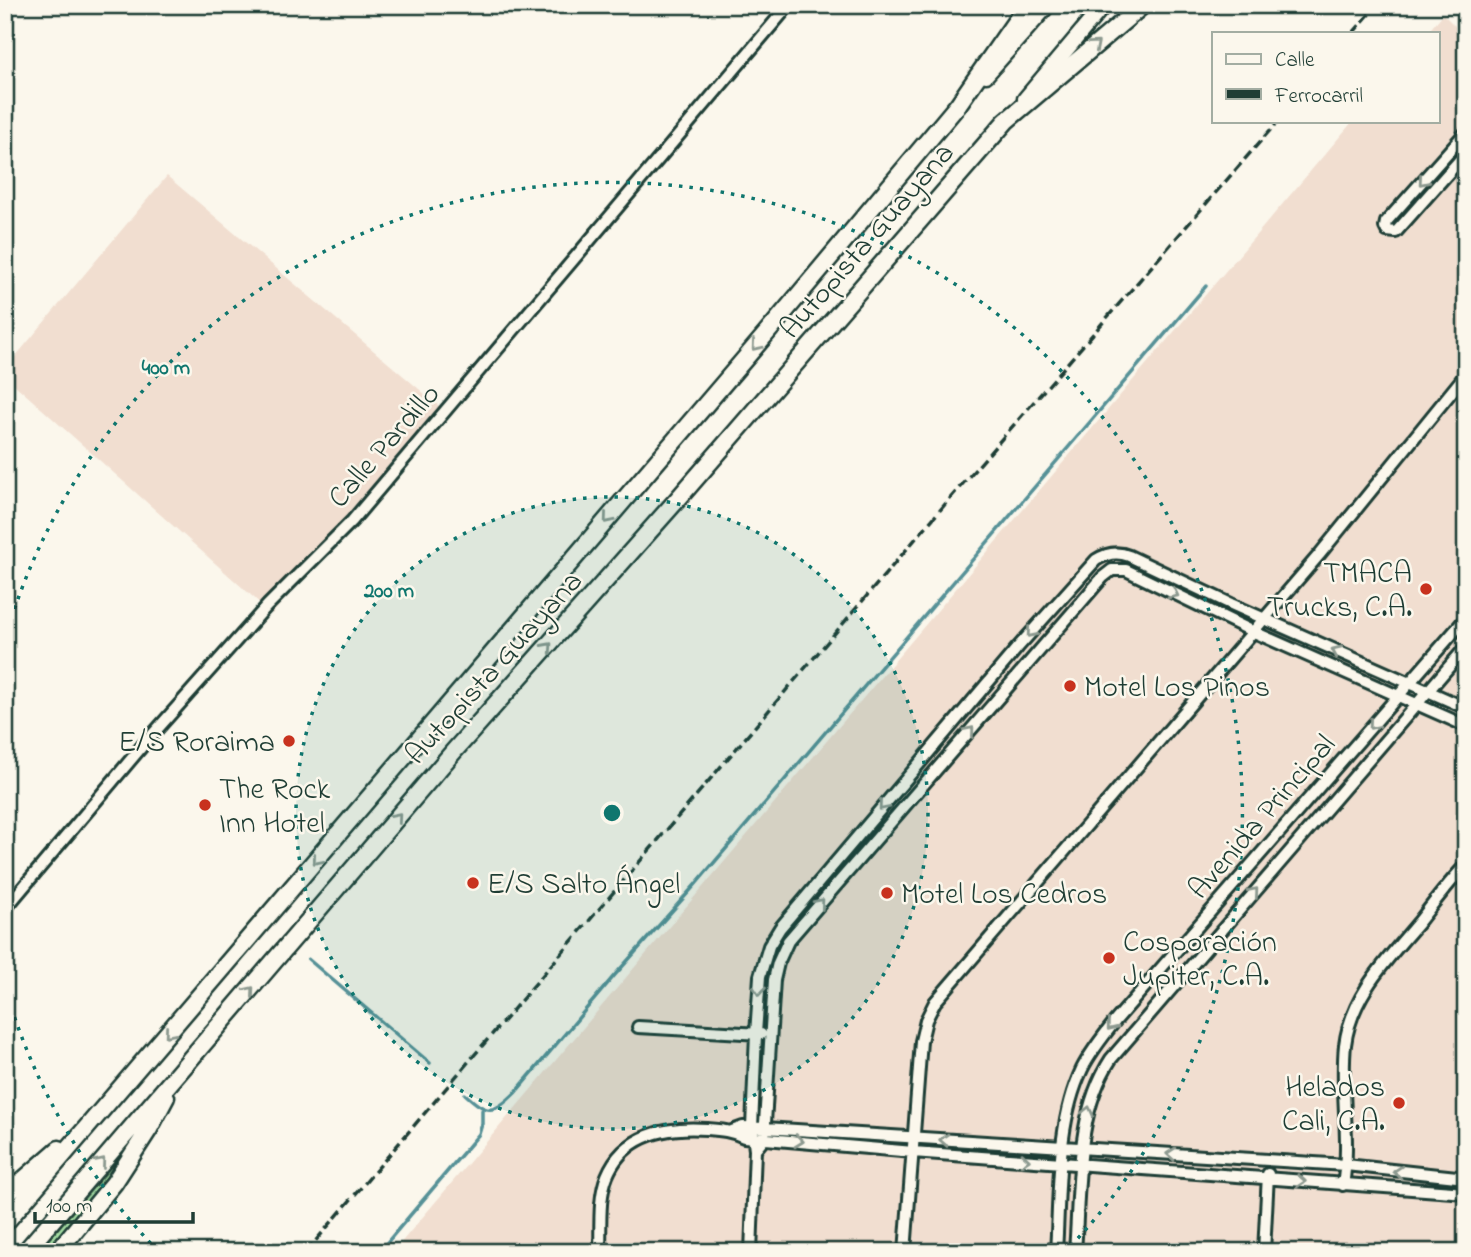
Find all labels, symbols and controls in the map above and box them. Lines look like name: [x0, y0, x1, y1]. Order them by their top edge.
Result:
legend: [1212, 32, 1440, 122]
one-way arrow: [1087, 41, 1100, 53]
text: Calle: [1275, 46, 1315, 76]
text: Ferrocarril: [1274, 82, 1363, 112]
street label: Autopista Guayana: [770, 134, 966, 350]
one-way arrow: [1419, 173, 1431, 186]
one-way arrow: [752, 338, 764, 351]
text: 400 m: [142, 354, 190, 384]
street label: Calle Pardillo: [319, 375, 452, 519]
one-way arrow: [604, 511, 616, 524]
place label: TMACA Trucks, C.A.: [1267, 553, 1412, 631]
street label: Autopista Guayana: [396, 562, 595, 776]
text: 200 m: [363, 577, 414, 607]
marker: TMACA Trucks, C.A.: [1418, 581, 1434, 597]
one-way arrow: [1167, 585, 1179, 599]
one-way arrow: [1027, 625, 1039, 638]
one-way arrow: [540, 642, 552, 655]
one-way arrow: [1331, 645, 1343, 659]
place label: Motel Los Pinos: [1084, 667, 1270, 711]
marker: Motel Los Pinos: [1062, 678, 1078, 694]
one-way arrow: [1369, 716, 1381, 729]
place label: E/S Roraima: [118, 722, 275, 766]
one-way arrow: [961, 726, 974, 739]
street label: Avenida Principal: [1179, 726, 1348, 910]
marker: E/S Roraima: [281, 733, 297, 749]
place label: The Rock Inn Hotel: [219, 769, 331, 847]
marker: The Rock Inn Hotel: [197, 797, 213, 813]
one-way arrow: [879, 798, 891, 811]
centre of rings: [600, 801, 624, 825]
one-way arrow: [389, 812, 401, 825]
one-way arrow: [313, 852, 325, 865]
place label: E/S Salto Ángel: [487, 864, 680, 908]
place label: Motel Los Cedros: [901, 874, 1107, 918]
marker: E/S Salto Ángel: [465, 875, 481, 891]
marker: Motel Los Cedros: [879, 885, 895, 901]
one-way arrow: [1246, 888, 1258, 901]
one-way arrow: [812, 898, 825, 911]
place label: Cosporación Jupiter, C.A.: [1123, 922, 1277, 1000]
marker: Cosporación Jupiter, C.A.: [1101, 950, 1117, 966]
one-way arrow: [242, 986, 255, 999]
one-way arrow: [752, 986, 767, 997]
one-way arrow: [1107, 1018, 1120, 1031]
one-way arrow: [165, 1024, 177, 1037]
place label: Helados Cali, C.A.: [1282, 1067, 1385, 1145]
marker: Helados Cali, C.A.: [1391, 1095, 1407, 1111]
one-way arrow: [1080, 1105, 1095, 1117]
one-way arrow: [938, 1132, 949, 1147]
one-way arrow: [794, 1133, 805, 1148]
one-way arrow: [1165, 1147, 1176, 1162]
one-way arrow: [1020, 1153, 1031, 1168]
one-way arrow: [93, 1158, 105, 1171]
one-way arrow: [1392, 1165, 1403, 1180]
one-way arrow: [1296, 1173, 1307, 1188]
scale bar: [35, 1180, 192, 1224]
text: 100 m: [46, 1192, 92, 1222]

